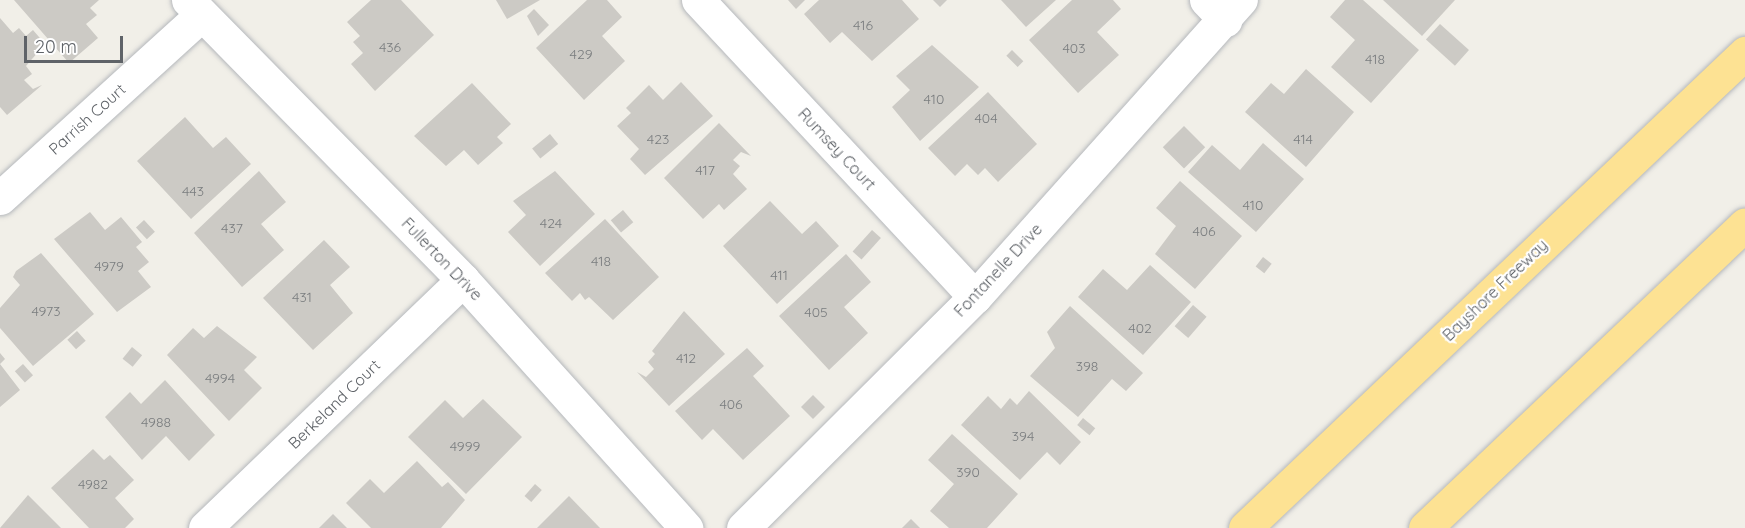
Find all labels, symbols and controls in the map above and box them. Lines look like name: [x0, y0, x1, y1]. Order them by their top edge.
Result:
house number: 416: [853, 17, 873, 33]
scale bar: [27, 24, 126, 62]
text: 20 m: [35, 35, 77, 58]
house number: 436: [379, 39, 401, 55]
house number: 403: [1062, 40, 1086, 56]
house number: 429: [570, 46, 592, 62]
house number: 418: [1365, 51, 1385, 67]
street label: Parrish Court: [45, 80, 129, 158]
house number: 410: [924, 91, 944, 107]
street label: Rumsey Court: [794, 104, 880, 194]
house number: 404: [974, 110, 998, 126]
house number: 423: [647, 131, 669, 147]
house number: 414: [1293, 131, 1313, 147]
house number: 417: [695, 162, 715, 178]
house number: 443: [182, 183, 204, 199]
house number: 410: [1243, 197, 1263, 213]
street label: Fullerton Drive: [398, 214, 486, 304]
house number: 424: [540, 215, 562, 231]
street label: Fontanelle Drive: [950, 219, 1046, 321]
house number: 437: [221, 220, 243, 236]
house number: 406: [1192, 223, 1216, 239]
street label: Bayshore Freeway: [1439, 235, 1551, 345]
house number: 418: [591, 253, 611, 269]
house number: 4979: [94, 258, 124, 274]
house number: 411: [770, 267, 788, 283]
house number: 431: [292, 289, 312, 305]
house number: 4973: [31, 303, 61, 319]
house number: 405: [804, 304, 828, 320]
house number: 402: [1128, 320, 1152, 336]
house number: 412: [676, 350, 696, 366]
street label: Berkeland Court: [284, 355, 384, 453]
house number: 398: [1076, 358, 1098, 374]
house number: 4994: [205, 370, 235, 386]
house number: 406: [719, 396, 743, 412]
house number: 4988: [141, 414, 171, 430]
house number: 394: [1012, 428, 1034, 444]
house number: 4999: [450, 438, 480, 454]
house number: 390: [956, 464, 980, 480]
house number: 4982: [78, 476, 108, 492]

